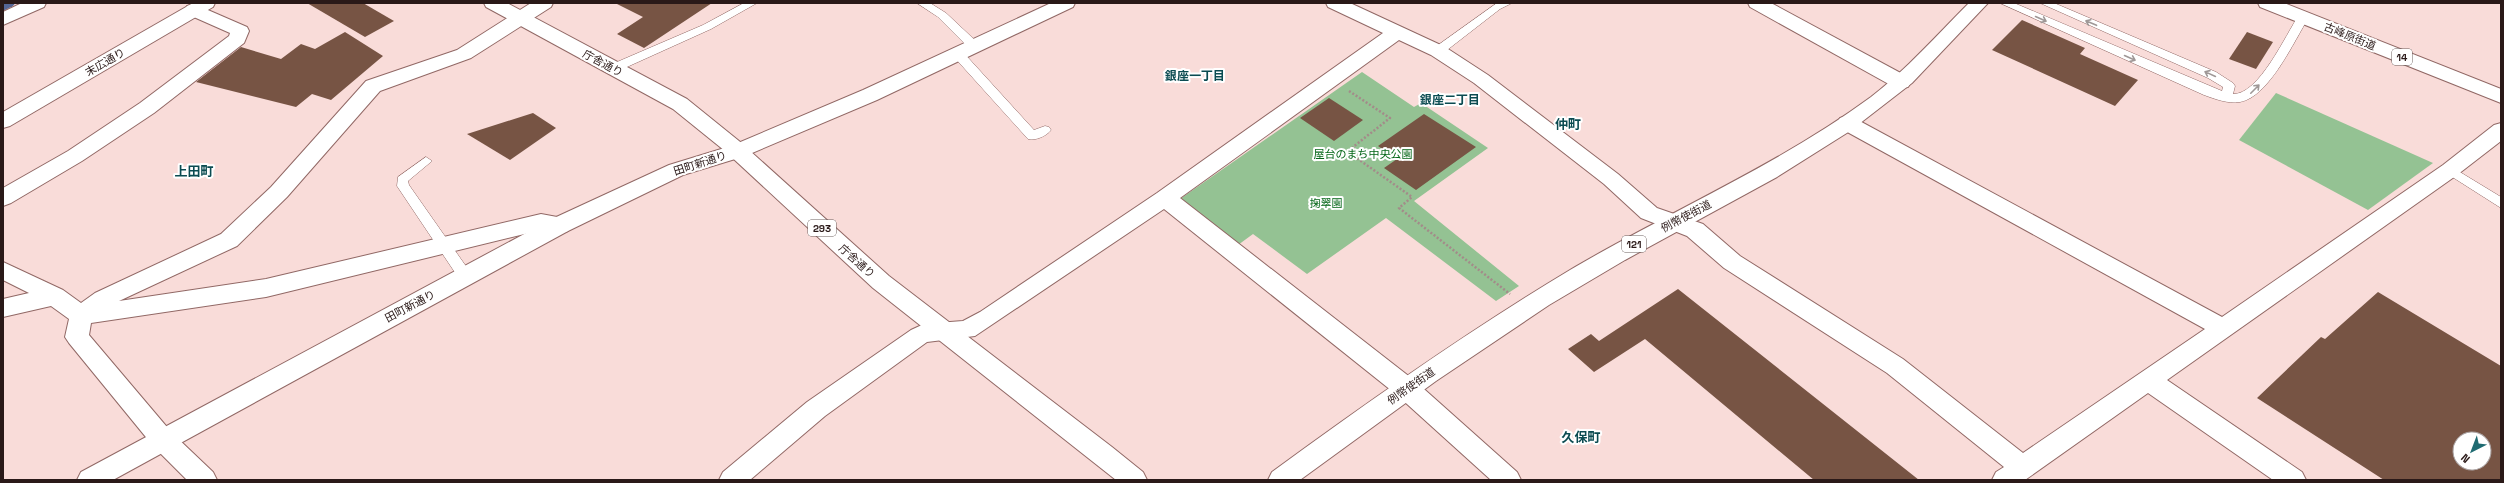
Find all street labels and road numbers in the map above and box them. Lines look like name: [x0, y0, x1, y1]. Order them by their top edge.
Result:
street label: 古峰原街道: [2322, 19, 2378, 53]
street label: 末広通り: [82, 45, 128, 79]
street label: 庁舎通り: [580, 46, 626, 80]
road number: 14: [2392, 49, 2412, 65]
street label: 田町新通り: [672, 148, 728, 178]
street label: 例幣使街道: [1658, 197, 1714, 235]
road number: 293: [808, 220, 836, 236]
road number: 121: [1622, 236, 1646, 252]
street label: 庁舎通り: [836, 241, 878, 281]
street label: 田町新通り: [382, 287, 438, 325]
street label: 例幣使街道: [1384, 364, 1438, 408]

